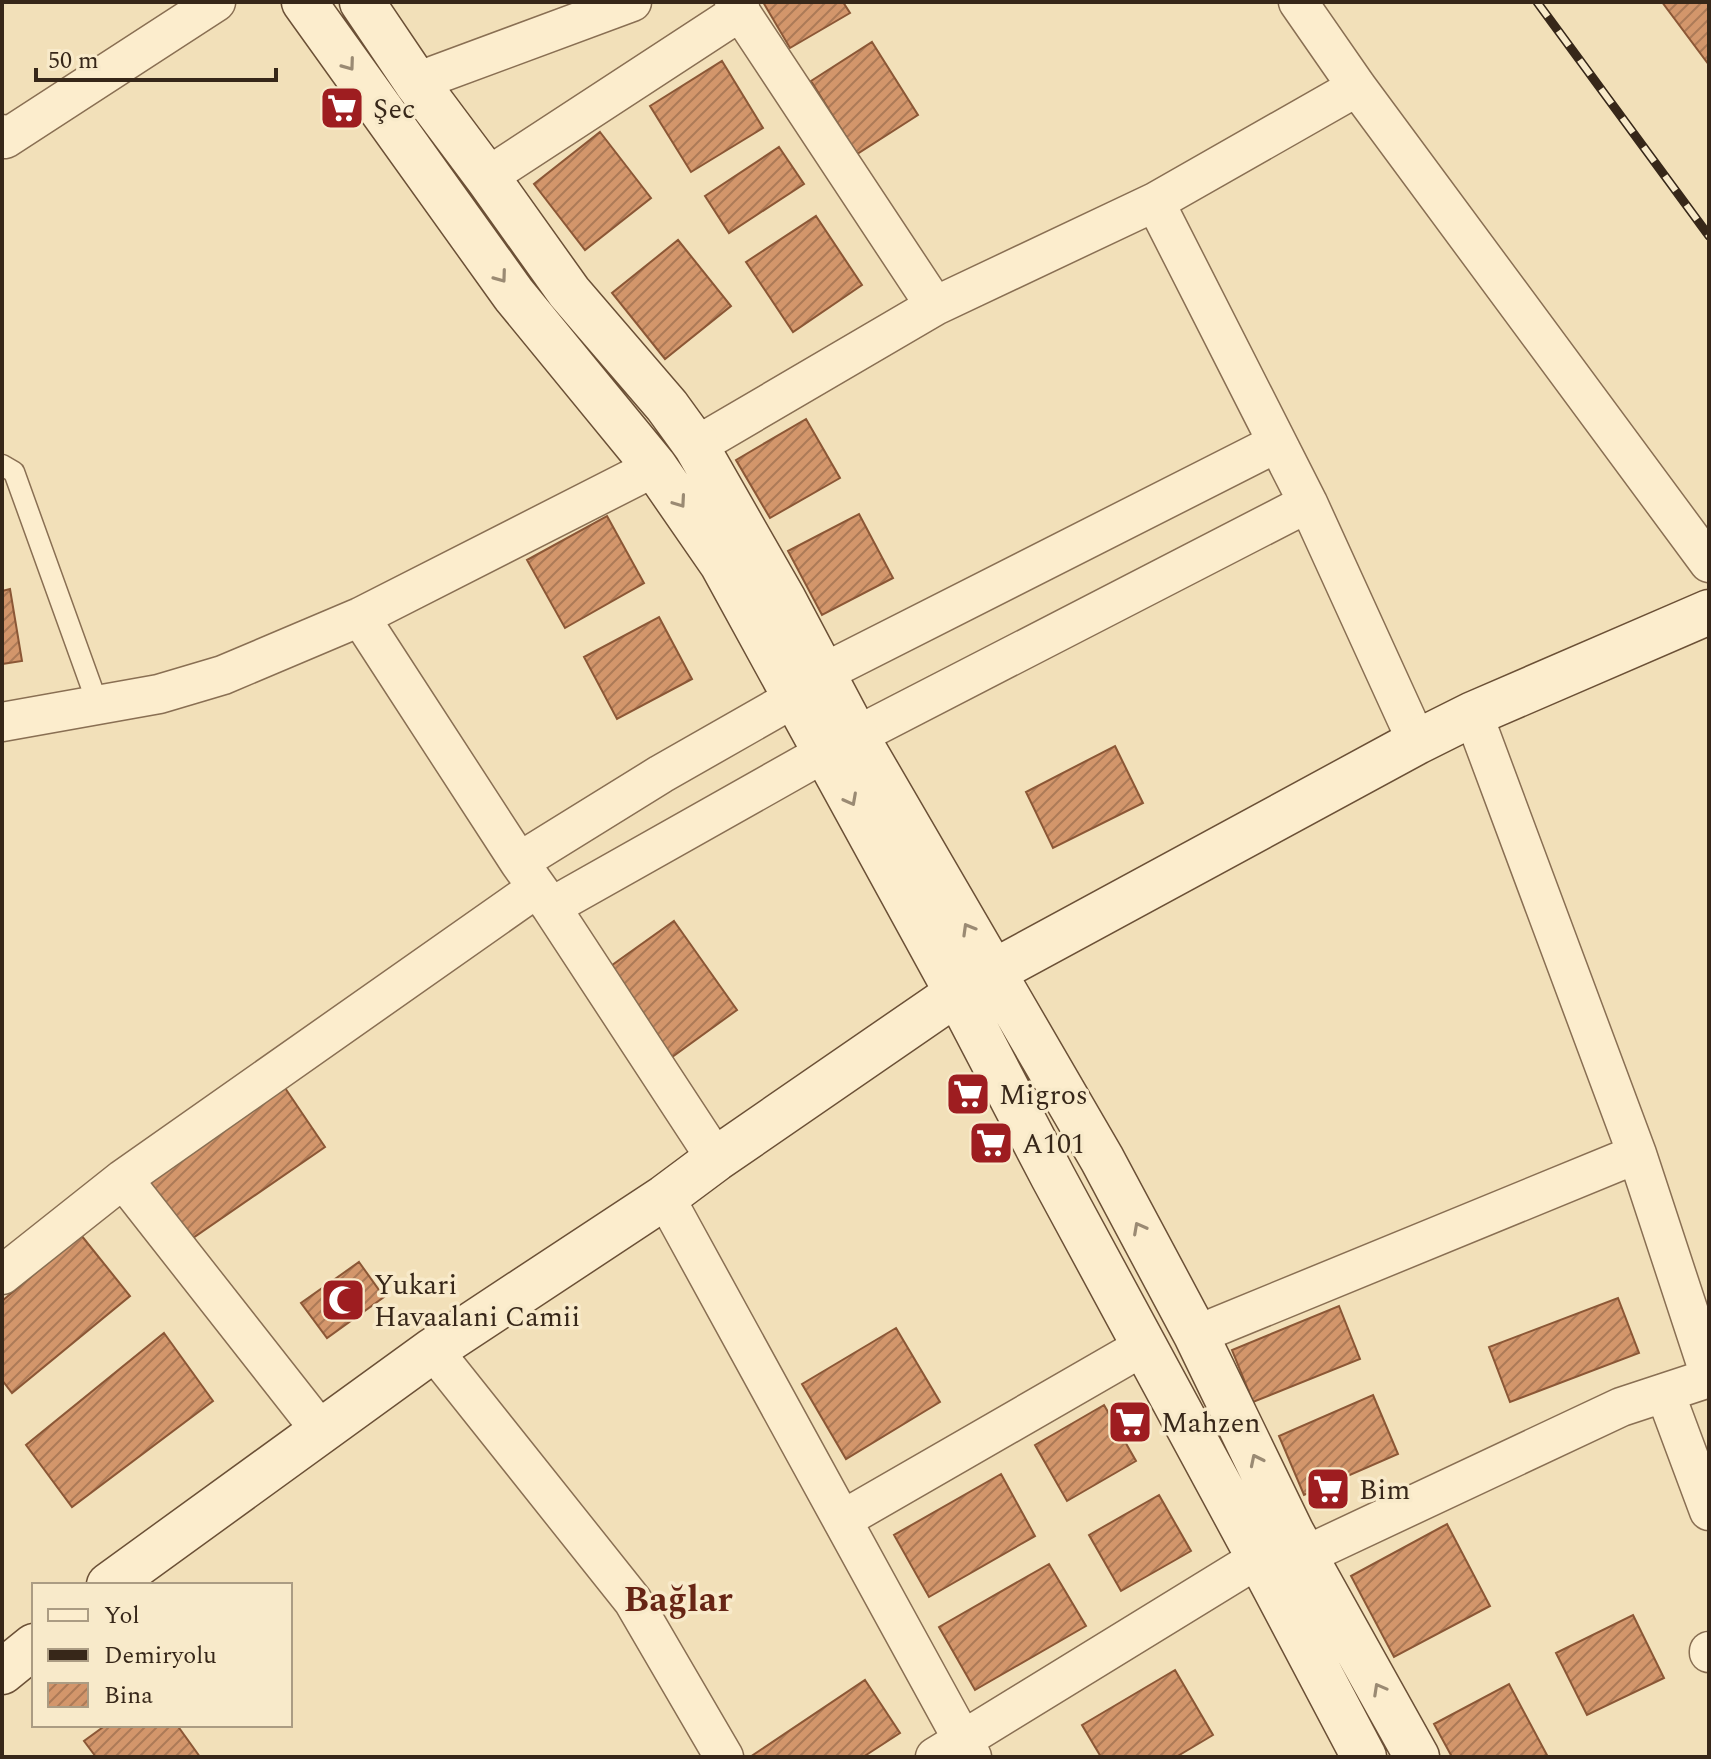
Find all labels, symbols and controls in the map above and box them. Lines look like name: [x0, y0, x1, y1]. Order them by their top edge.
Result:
scale bar: [36, 32, 276, 82]
text: 50 m: [48, 43, 99, 79]
one-way arrow: [339, 57, 354, 71]
supermarket icon: Şec: [318, 84, 366, 132]
place label: Şec: [373, 88, 415, 131]
one-way arrow: [491, 268, 506, 282]
one-way arrow: [670, 494, 685, 508]
one-way arrow: [842, 791, 857, 806]
one-way arrow: [962, 923, 978, 938]
supermarket icon: Migros: [944, 1070, 992, 1118]
place label: Migros: [999, 1074, 1088, 1117]
supermarket icon: A101: [967, 1119, 1015, 1167]
place label: A101: [1022, 1123, 1085, 1166]
one-way arrow: [1134, 1221, 1149, 1236]
place label: Yukari Havaalani Camii: [374, 1264, 580, 1339]
mosque icon: Yukari Havaalani Camii: [319, 1276, 367, 1324]
supermarket icon: Mahzen: [1106, 1398, 1154, 1446]
place label: Mahzen: [1161, 1402, 1261, 1445]
one-way arrow: [1250, 1453, 1266, 1468]
supermarket icon: Bim: [1304, 1465, 1352, 1513]
place label: Bim: [1359, 1469, 1410, 1512]
district label: Bağlar: [623, 1573, 733, 1628]
legend: [32, 1583, 292, 1727]
text: Yol: [104, 1598, 140, 1634]
text: Demiryolu: [104, 1638, 217, 1674]
text: Bina: [104, 1678, 153, 1714]
one-way arrow: [1373, 1683, 1388, 1697]

